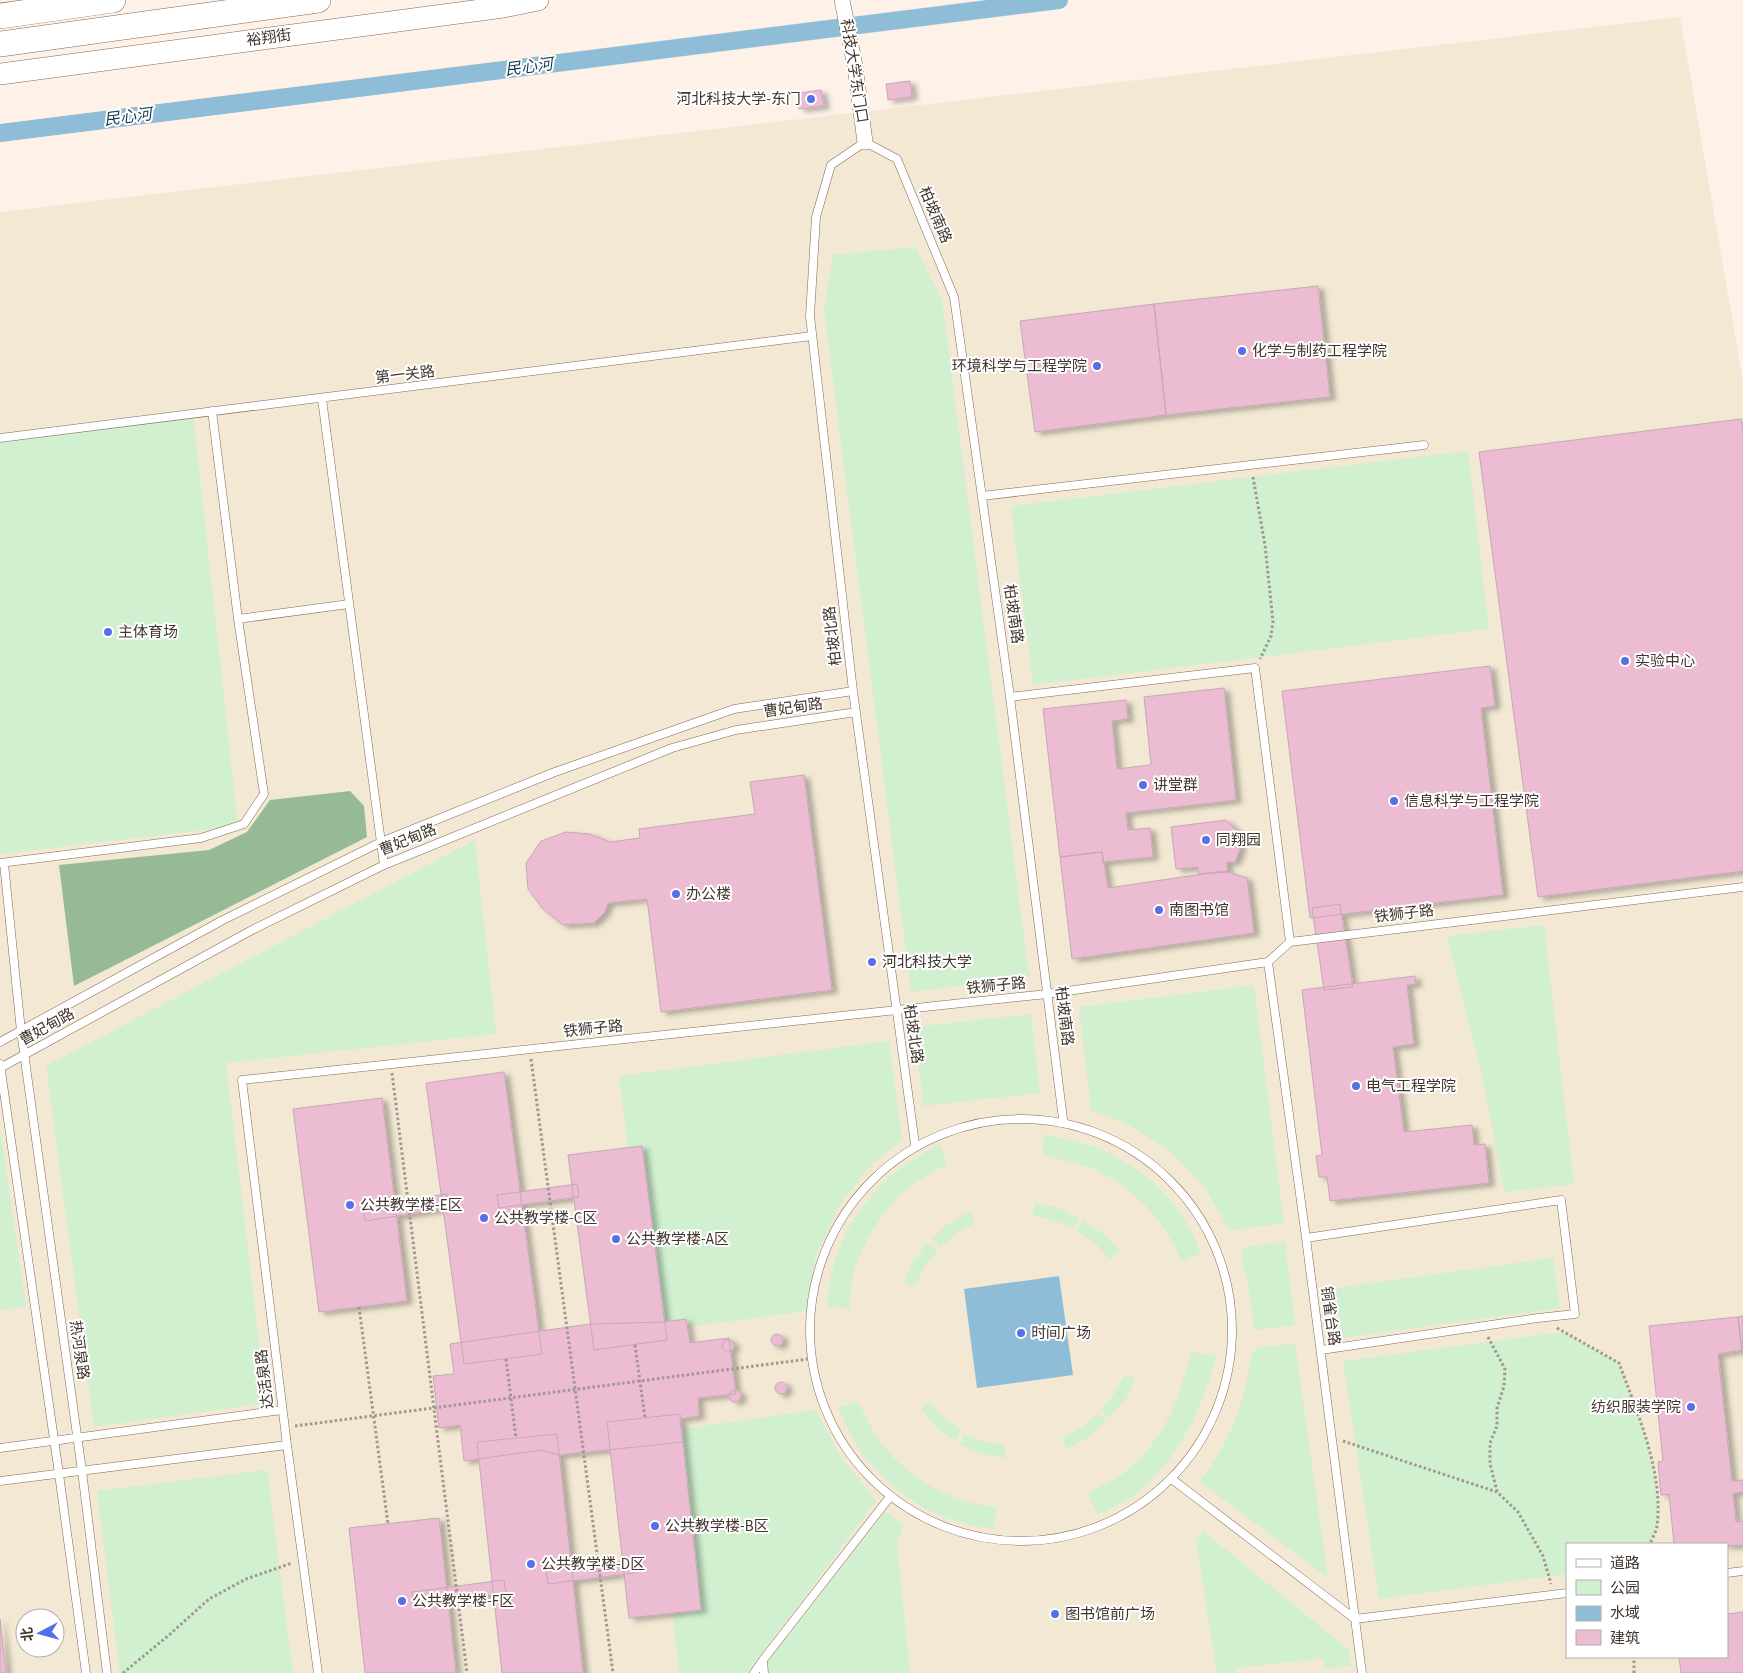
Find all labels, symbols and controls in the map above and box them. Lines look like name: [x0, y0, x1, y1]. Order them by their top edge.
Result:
street label: 科技大学东门口: [835, 17, 873, 125]
street label: 裕翔街: [245, 24, 293, 52]
water label: 民心河: [504, 53, 557, 81]
place label: 河北科技大学-东门: [676, 89, 801, 110]
marker: 河北科技大学-东门: [805, 93, 817, 105]
water label: 民心河: [103, 103, 156, 131]
street label: 柏坡南路: [914, 183, 956, 247]
place label: 化学与制药工程学院: [1252, 341, 1387, 362]
marker: 化学与制药工程学院: [1236, 345, 1248, 357]
place label: 环境科学与工程学院: [952, 356, 1087, 377]
marker: 环境科学与工程学院: [1091, 360, 1103, 372]
street label: 第一关路: [374, 361, 436, 389]
street label: 柏坡南路: [998, 583, 1028, 645]
street label: 柏坡北路: [819, 605, 847, 667]
place label: 主体育场: [118, 622, 178, 643]
marker: 主体育场: [102, 626, 114, 638]
place label: 实验中心: [1635, 651, 1695, 672]
marker: 实验中心: [1619, 655, 1631, 667]
street label: 曹妃甸路: [762, 693, 824, 723]
place label: 讲堂群: [1153, 775, 1198, 796]
marker: 讲堂群: [1137, 779, 1149, 791]
place label: 信息科学与工程学院: [1404, 791, 1539, 812]
marker: 信息科学与工程学院: [1388, 795, 1400, 807]
street label: 曹妃甸路: [376, 819, 440, 861]
place label: 同翔园: [1216, 830, 1261, 851]
marker: 同翔园: [1200, 834, 1212, 846]
place label: 办公楼: [686, 884, 731, 905]
marker: 办公楼: [670, 888, 682, 900]
place label: 南图书馆: [1169, 900, 1229, 921]
street label: 铁狮子路: [1373, 900, 1435, 928]
marker: 南图书馆: [1153, 904, 1165, 916]
place label: 河北科技大学: [882, 952, 972, 973]
marker: 河北科技大学: [866, 956, 878, 968]
street label: 铁狮子路: [965, 972, 1027, 1000]
street label: 柏坡南路: [1050, 985, 1078, 1047]
street label: 曹妃甸路: [16, 1003, 78, 1051]
street label: 柏坡北路: [898, 1003, 928, 1065]
street label: 铁狮子路: [562, 1015, 624, 1043]
place label: 电气工程学院: [1366, 1076, 1456, 1097]
marker: 电气工程学院: [1350, 1080, 1362, 1092]
place label: 公共教学楼-E区: [360, 1195, 463, 1216]
marker: 公共教学楼-E区: [344, 1199, 356, 1211]
place label: 公共教学楼-C区: [494, 1208, 597, 1229]
marker: 公共教学楼-C区: [478, 1212, 490, 1224]
place label: 公共教学楼-A区: [626, 1229, 729, 1250]
marker: 公共教学楼-A区: [610, 1233, 622, 1245]
street label: 铜雀台路: [1315, 1285, 1345, 1347]
street label: 热河泉路: [64, 1319, 94, 1381]
place label: 时间广场: [1031, 1323, 1091, 1344]
marker: 时间广场: [1015, 1327, 1027, 1339]
street label: 达活泉路: [251, 1348, 279, 1410]
place label: 纺织服装学院: [1591, 1397, 1681, 1418]
marker: 纺织服装学院: [1685, 1401, 1697, 1413]
place label: 公共教学楼-B区: [665, 1516, 769, 1537]
marker: 公共教学楼-B区: [649, 1520, 661, 1532]
legend: [1566, 1543, 1728, 1658]
text: 道路: [1610, 1553, 1640, 1574]
place label: 公共教学楼-D区: [541, 1554, 645, 1575]
marker: 公共教学楼-D区: [525, 1558, 537, 1570]
text: 公园: [1610, 1578, 1640, 1599]
place label: 公共教学楼-F区: [412, 1591, 514, 1612]
marker: 公共教学楼-F区: [396, 1595, 408, 1607]
text: 水域: [1610, 1603, 1640, 1624]
place label: 图书馆前广场: [1065, 1604, 1155, 1625]
north arrow: [15, 1608, 65, 1658]
marker: 图书馆前广场: [1049, 1608, 1061, 1620]
text: 北: [17, 1626, 39, 1642]
text: 建筑: [1610, 1628, 1640, 1649]

